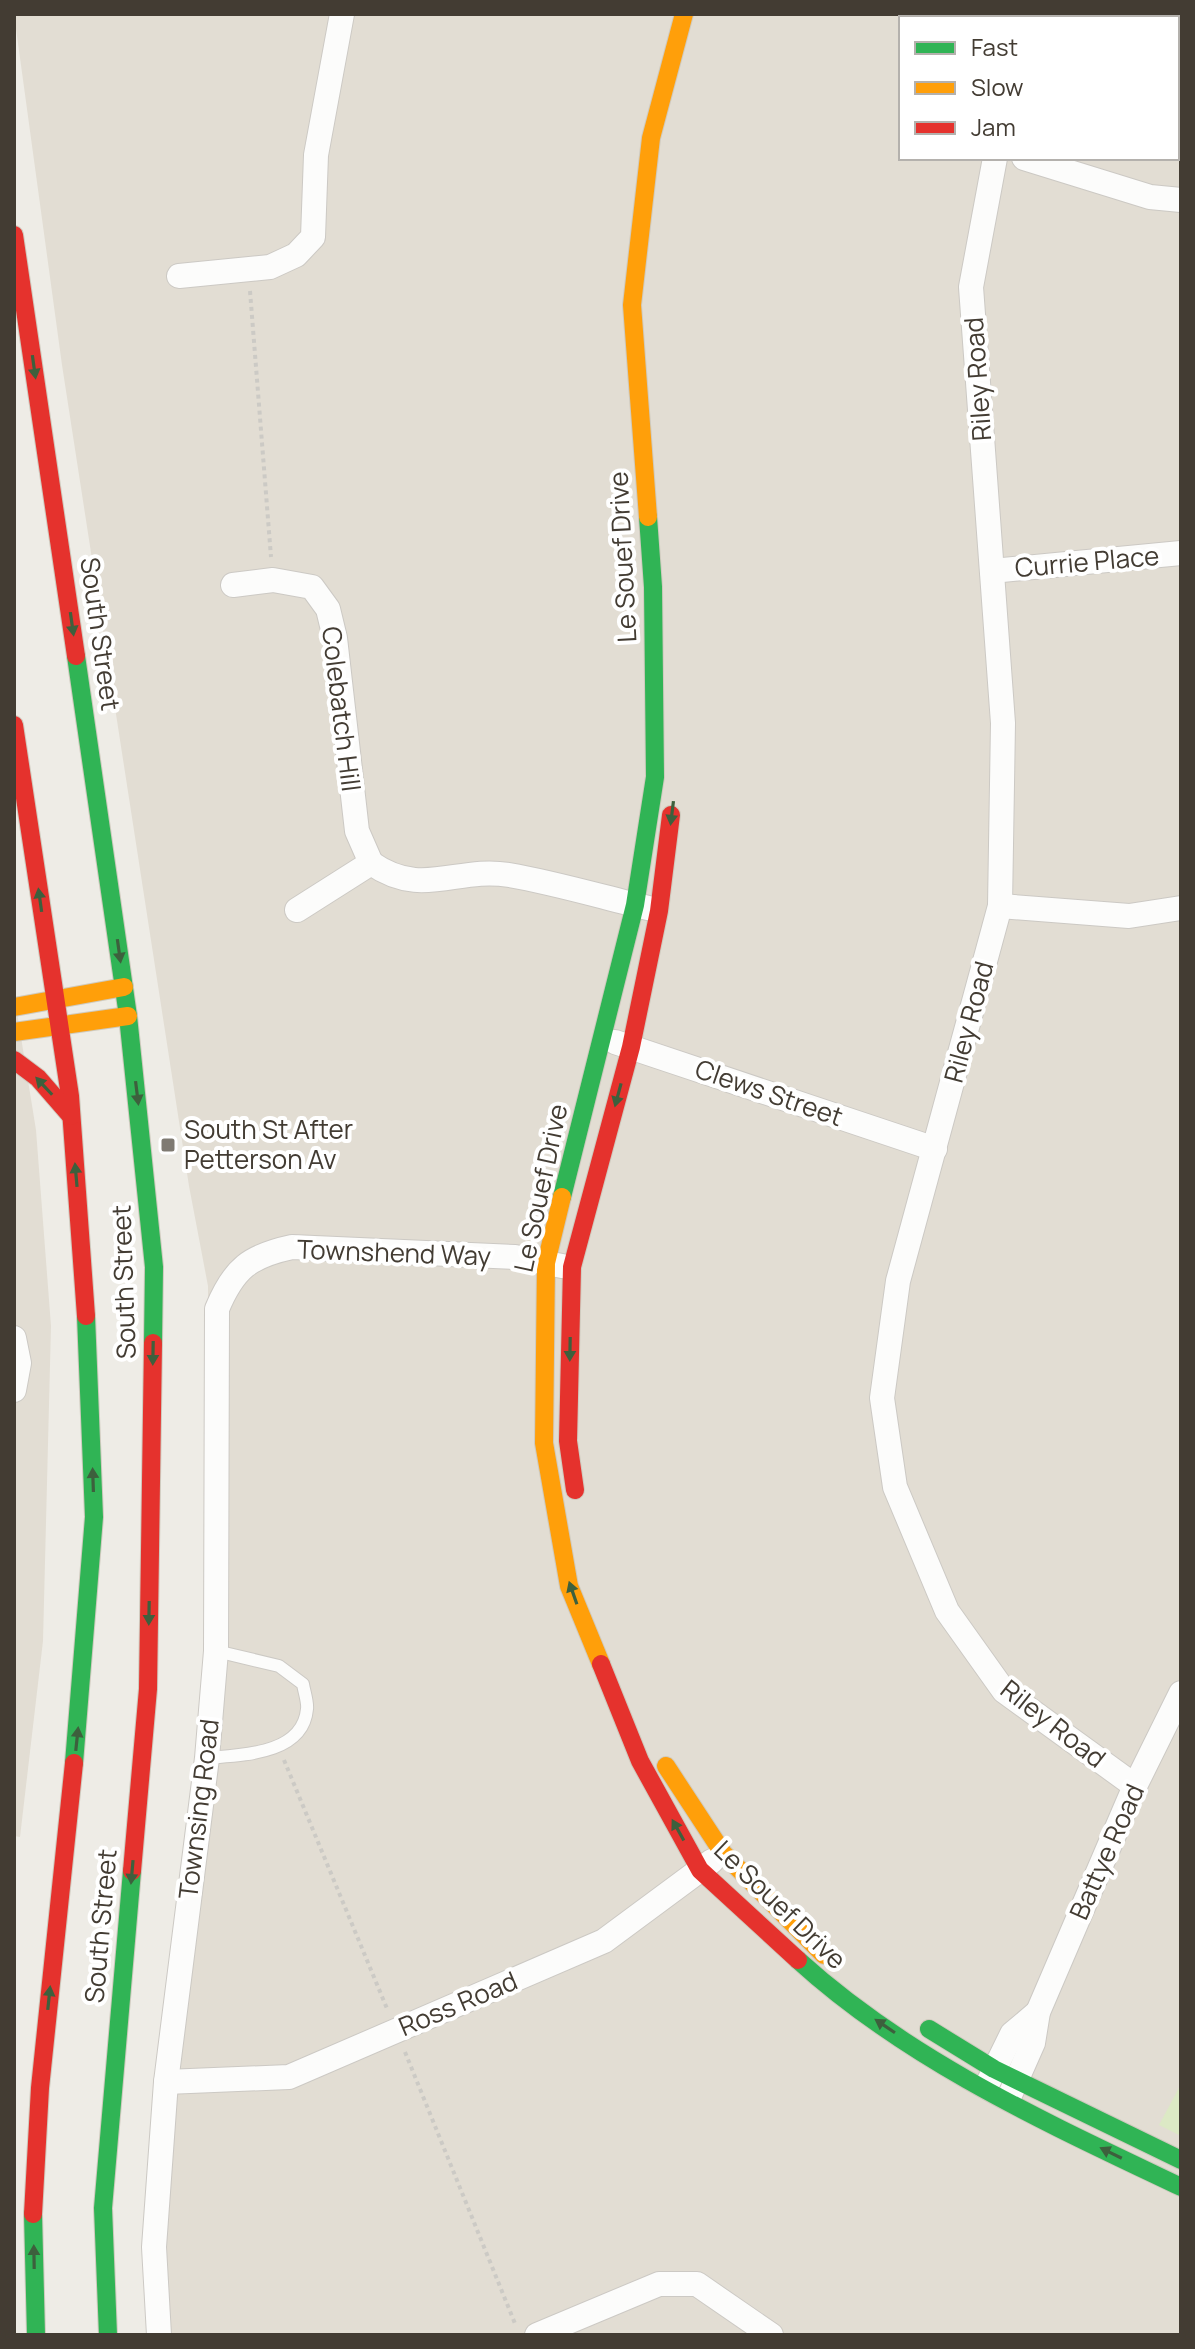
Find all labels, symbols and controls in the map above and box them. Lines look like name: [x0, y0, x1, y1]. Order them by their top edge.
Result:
legend: [899, 16, 1179, 160]
text: Fast: [971, 30, 1018, 63]
text: Slow: [971, 70, 1024, 103]
text: Jam: [971, 110, 1016, 143]
street label: Riley Road: [955, 316, 999, 442]
one-way arrow: [28, 355, 41, 380]
street label: Le Souef Drive: [600, 471, 644, 643]
street label: Currie Place: [1013, 537, 1161, 585]
street label: South Street: [72, 555, 130, 713]
one-way arrow: [66, 612, 79, 637]
street label: Colebatch Hill: [314, 624, 370, 793]
one-way arrow: [665, 801, 678, 826]
one-way arrow: [33, 887, 46, 912]
one-way arrow: [113, 939, 126, 964]
street label: Riley Road: [935, 957, 1001, 1086]
street label: Clews Street: [691, 1050, 848, 1134]
one-way arrow: [36, 1076, 54, 1095]
one-way arrow: [131, 1081, 144, 1106]
one-way arrow: [611, 1083, 623, 1108]
street label: Le Souef Drive: [505, 1100, 575, 1275]
place label: South St After Petterson Av: [184, 1111, 353, 1177]
marker: South St After Petterson Av: [159, 1136, 177, 1154]
one-way arrow: [69, 1162, 82, 1187]
street label: South Street: [102, 1204, 144, 1360]
street label: Townshend Way: [296, 1231, 492, 1273]
one-way arrow: [564, 1337, 576, 1362]
one-way arrow: [146, 1341, 159, 1366]
one-way arrow: [86, 1467, 99, 1492]
one-way arrow: [566, 1581, 578, 1605]
one-way arrow: [143, 1601, 155, 1626]
street label: Riley Road: [994, 1671, 1114, 1776]
street label: Townsing Road: [169, 1717, 227, 1901]
one-way arrow: [70, 1726, 83, 1751]
street label: Battye Road: [1060, 1778, 1152, 1925]
one-way arrow: [672, 1819, 686, 1841]
street label: Le Souef Drive: [707, 1832, 855, 1977]
street label: South Street: [75, 1847, 125, 2004]
one-way arrow: [125, 1860, 138, 1885]
street label: Ross Road: [393, 1962, 523, 2044]
one-way arrow: [43, 1985, 56, 2010]
one-way arrow: [874, 2019, 895, 2034]
one-way arrow: [1099, 2146, 1122, 2160]
one-way arrow: [28, 2244, 41, 2269]

